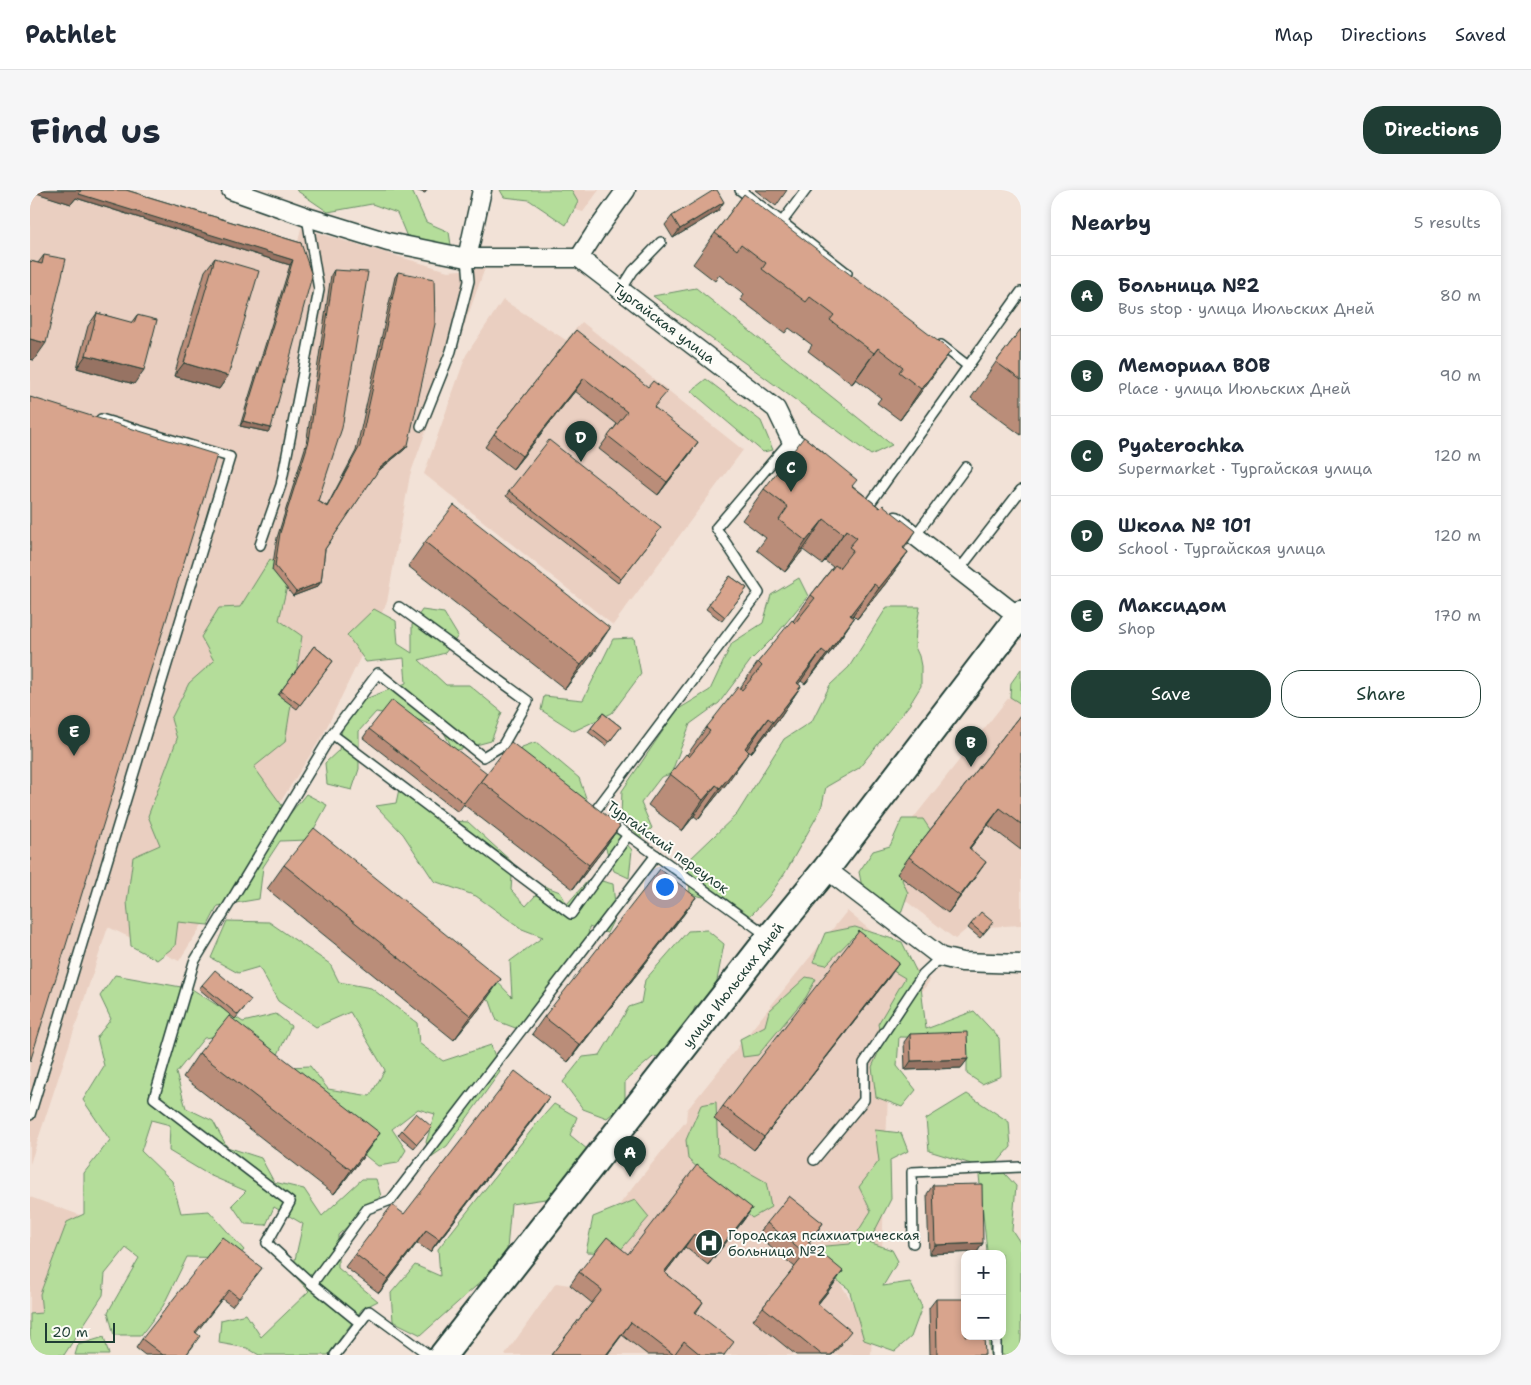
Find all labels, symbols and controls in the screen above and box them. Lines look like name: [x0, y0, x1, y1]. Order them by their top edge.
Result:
text: Pathlet: [25, 19, 116, 51]
text: Map: [1275, 23, 1313, 47]
text: Directions: [1341, 23, 1427, 47]
text: Saved: [1455, 23, 1506, 47]
button: Directions: [1363, 106, 1501, 154]
text: Find us: [30, 107, 161, 154]
text: Nearby: [1071, 209, 1151, 237]
text: 5 results: [1414, 212, 1481, 233]
text: Больница №2: [1118, 273, 1260, 298]
street label: Тургайская улица: [609, 279, 719, 368]
text: A: [1081, 285, 1093, 306]
text: 80 m: [1440, 285, 1481, 306]
text: Bus stop · улица Июльских Дней: [1118, 298, 1374, 319]
text: Мемориал ВОВ: [1118, 353, 1270, 378]
text: B: [1082, 365, 1092, 386]
text: 90 m: [1440, 365, 1481, 386]
text: Place · улица Июльских Дней: [1118, 378, 1351, 399]
pin: D: [565, 421, 597, 462]
text: Pyaterochka: [1118, 433, 1244, 458]
text: C: [1082, 445, 1092, 466]
text: 120 m: [1434, 445, 1481, 466]
pin: C: [775, 451, 807, 492]
text: Supermarket · Тургайская улица: [1118, 458, 1372, 479]
text: Школа № 101: [1118, 513, 1251, 538]
text: D: [1081, 525, 1093, 546]
text: 120 m: [1434, 525, 1481, 546]
text: School · Тургайская улица: [1118, 538, 1325, 559]
text: Максидом: [1118, 593, 1226, 618]
text: E: [1082, 605, 1092, 626]
text: 170 m: [1434, 605, 1481, 626]
text: Shop: [1118, 618, 1155, 639]
button: Save: [1071, 670, 1271, 718]
button: Share: [1281, 670, 1481, 718]
pin: E: [58, 715, 90, 756]
pin: B: [955, 726, 987, 767]
street label: Тургайский переулок: [604, 797, 733, 898]
your location: [652, 874, 678, 900]
street label: улица Июльских Дней: [678, 919, 788, 1051]
pin: A: [614, 1136, 646, 1177]
place label: Городская психиатрическая больница №2: [728, 1226, 920, 1260]
hospital icon: Городская психиатрическая больница №2: [694, 1228, 724, 1258]
map controls: [961, 1250, 1006, 1340]
button: +: [961, 1250, 1006, 1295]
button: −: [961, 1295, 1006, 1340]
scale bar: [45, 1320, 115, 1343]
text: 20 m: [52, 1323, 88, 1341]

